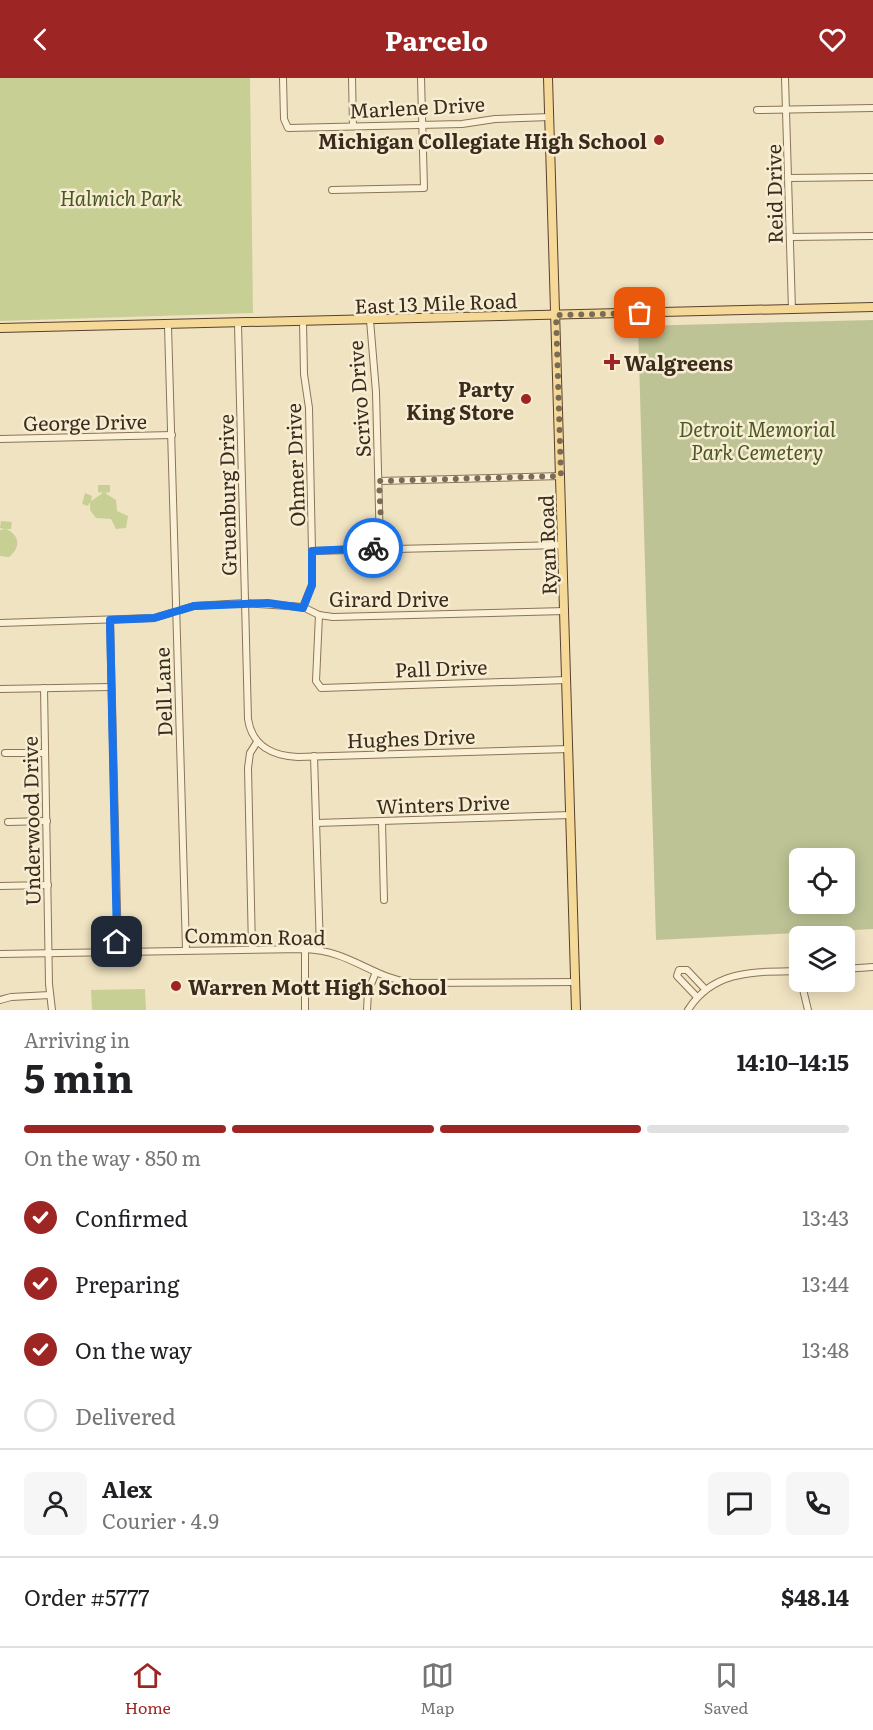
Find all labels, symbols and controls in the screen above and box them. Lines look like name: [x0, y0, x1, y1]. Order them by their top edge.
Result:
text: Parcelo: [385, 19, 488, 59]
icon: back: [24, 23, 57, 56]
icon: heart: [816, 23, 849, 56]
street label: Marlene Drive: [348, 87, 486, 125]
place label: Michigan Collegiate High School: [318, 125, 647, 155]
marker: Michigan Collegiate High School: [652, 133, 666, 147]
street label: Reid Drive: [757, 144, 789, 244]
park label: Halmich Park: [60, 182, 182, 212]
street label: East 13 Mile Road: [354, 284, 518, 320]
pin: [614, 287, 665, 338]
icon: bag: [623, 296, 656, 329]
street label: Scrivo Drive: [339, 340, 377, 458]
place label: Walgreens: [624, 347, 733, 377]
marker: Walgreens: [605, 355, 619, 369]
place label: Party King Store: [406, 373, 515, 426]
marker: Party King Store: [519, 392, 533, 406]
street label: Ohmer Drive: [277, 403, 311, 527]
street label: George Drive: [23, 405, 147, 437]
park label: Detroit Memorial Park Cemetery: [678, 413, 836, 466]
street label: Gruenburg Drive: [210, 414, 242, 576]
street label: Ryan Road: [529, 494, 563, 596]
courier: [343, 518, 403, 578]
icon: bike: [357, 532, 390, 565]
street label: Girard Drive: [329, 583, 449, 613]
street label: Dell Lane: [145, 647, 179, 737]
street label: Pall Drive: [394, 650, 488, 684]
street label: Hughes Drive: [346, 720, 476, 754]
street label: Underwood Drive: [14, 736, 46, 906]
street label: Winters Drive: [376, 786, 510, 820]
map controls: [789, 848, 855, 992]
button: locate: [789, 848, 855, 914]
pin: [91, 916, 142, 967]
street label: Common Road: [184, 919, 326, 951]
icon: home: [100, 925, 133, 958]
button: layers: [789, 926, 855, 992]
place label: Warren Mott High School: [188, 971, 447, 1001]
marker: Warren Mott High School: [169, 979, 183, 993]
text: Arriving in: [24, 1024, 130, 1054]
text: 14:10–14:15: [737, 1045, 849, 1078]
text: 5 min: [24, 1047, 133, 1105]
text: On the way · 850 m: [24, 1142, 201, 1172]
icon: check: [24, 1201, 57, 1234]
text: Confirmed: [75, 1201, 188, 1234]
text: 13:43: [802, 1202, 849, 1232]
icon: check: [24, 1267, 57, 1300]
text: Preparing: [75, 1267, 179, 1300]
text: 13:44: [802, 1268, 849, 1298]
icon: check: [24, 1333, 57, 1366]
text: On the way: [75, 1333, 192, 1366]
text: 13:48: [802, 1334, 849, 1364]
text: Delivered: [75, 1399, 176, 1432]
button: person: [24, 1472, 87, 1535]
text: Alex: [102, 1472, 152, 1505]
button: chat: [708, 1472, 771, 1535]
button: phone: [786, 1472, 849, 1535]
text: Courier · 4.9: [102, 1505, 219, 1535]
text: Order #5777: [24, 1580, 150, 1613]
text: $48.14: [781, 1580, 849, 1613]
tab: Home: [125, 1659, 171, 1719]
tab: Map: [420, 1659, 454, 1719]
tab: Saved: [704, 1659, 748, 1719]

